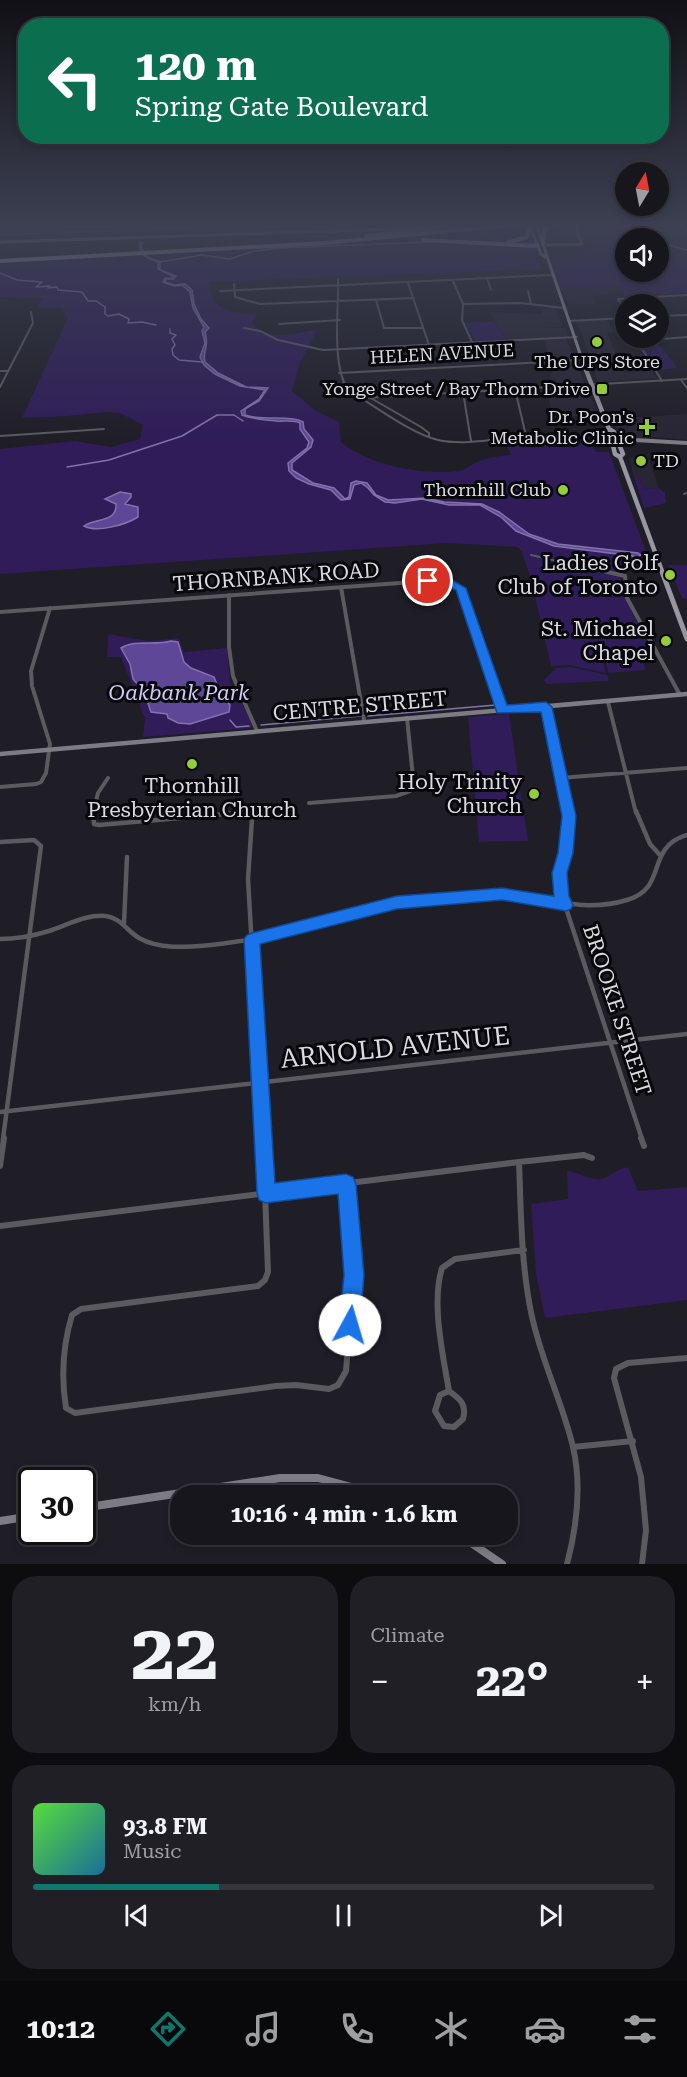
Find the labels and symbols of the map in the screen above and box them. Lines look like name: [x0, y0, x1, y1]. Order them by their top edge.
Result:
north arrow: [615, 162, 669, 216]
marker: The UPS Store: [590, 335, 604, 349]
street label: HELEN AVENUE: [369, 339, 515, 368]
place label: The UPS Store: [534, 351, 660, 372]
place label: Yonge Street / Bay Thorn Drive: [322, 378, 590, 399]
marker: Yonge Street / Bay Thorn Drive: [595, 382, 609, 396]
place label: Dr. Poon's Metabolic Clinic: [491, 406, 634, 448]
marker: Dr. Poon's Metabolic Clinic: [638, 418, 656, 436]
place label: TD: [653, 450, 679, 471]
marker: TD: [634, 454, 648, 468]
place label: Thornhill Club: [423, 479, 551, 500]
marker: Thornhill Club: [556, 483, 570, 497]
place label: Ladies Golf Club of Toronto: [497, 551, 659, 599]
pin: [402, 555, 453, 606]
street label: THORNBANK ROAD: [172, 558, 380, 596]
marker: Ladies Golf Club of Toronto: [663, 568, 677, 582]
place label: St. Michael Chapel: [541, 617, 655, 665]
marker: St. Michael Chapel: [659, 634, 673, 648]
park label: Oakbank Park: [109, 681, 250, 705]
street label: CENTRE STREET: [272, 686, 448, 726]
marker: Thornhill Presbyterian Church: [185, 757, 199, 771]
place label: Holy Trinity Church: [398, 770, 523, 818]
place label: Thornhill Presbyterian Church: [87, 774, 297, 822]
marker: Holy Trinity Church: [527, 787, 541, 801]
street label: BROOKE STREET: [578, 922, 656, 1098]
street label: ARNOLD AVENUE: [279, 1020, 511, 1074]
position arrow: [318, 1293, 382, 1357]
speed limit sign: 30: [18, 1467, 96, 1545]

